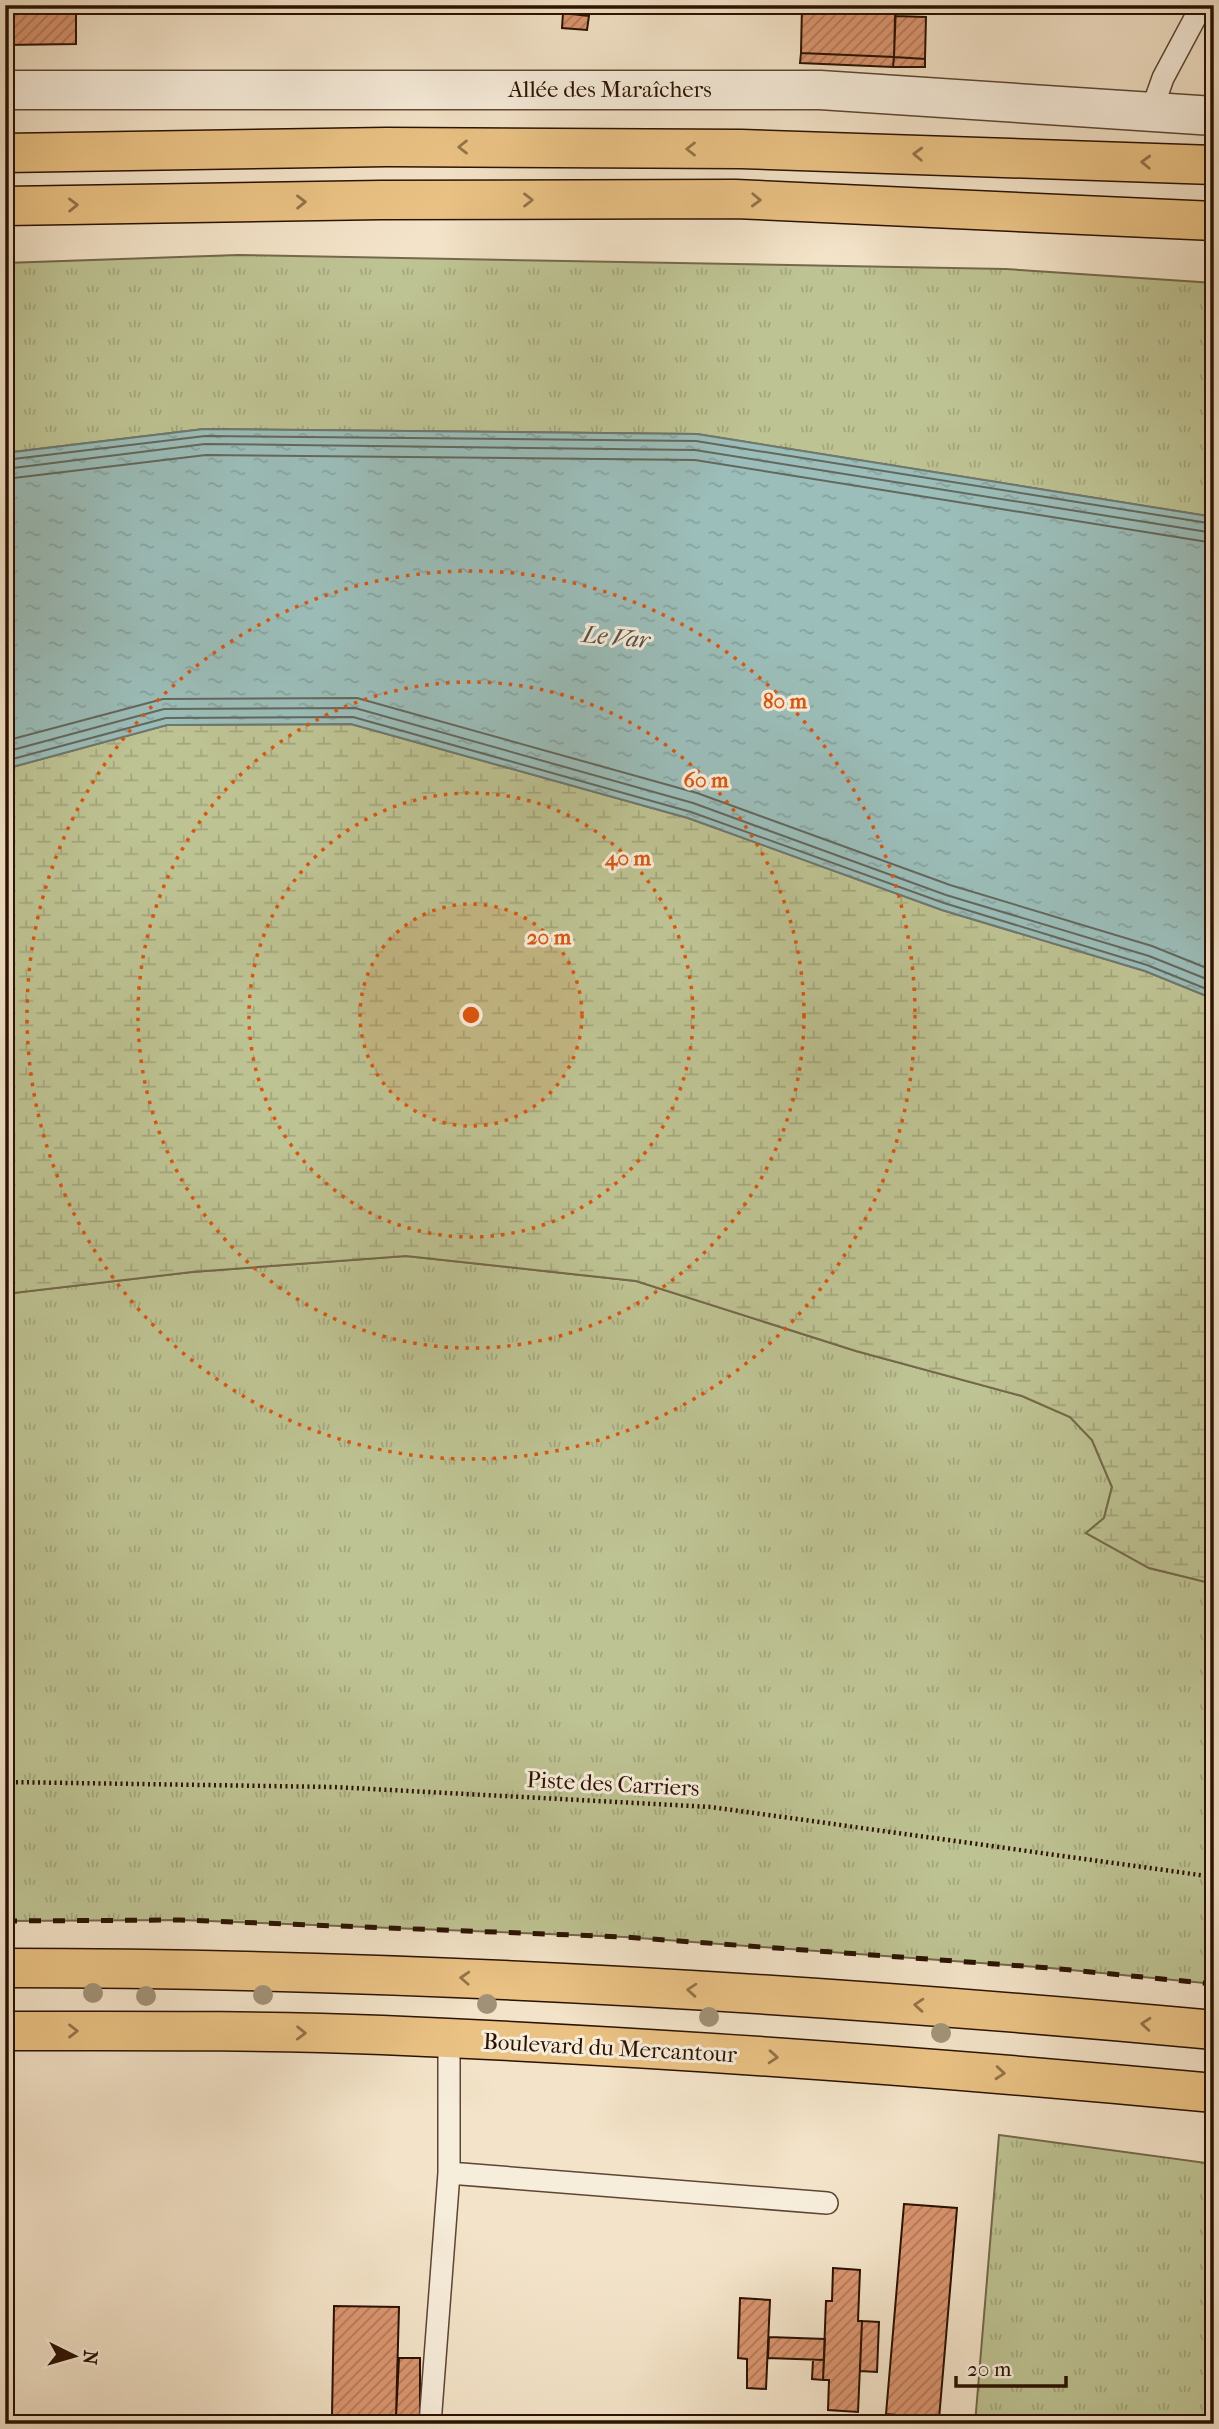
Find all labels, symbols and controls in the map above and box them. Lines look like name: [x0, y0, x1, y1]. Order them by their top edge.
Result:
street label: Allée des Maraîchers: [507, 76, 712, 103]
one-way arrow: [458, 139, 468, 155]
one-way arrow: [685, 141, 696, 157]
one-way arrow: [912, 147, 923, 162]
one-way arrow: [1140, 155, 1151, 170]
one-way arrow: [524, 192, 534, 208]
one-way arrow: [751, 192, 762, 207]
one-way arrow: [296, 194, 307, 209]
one-way arrow: [69, 197, 79, 213]
water label: Le Var: [579, 620, 653, 654]
text: 80 m: [763, 689, 808, 713]
text: 60 m: [684, 768, 729, 792]
text: 40 m: [604, 846, 652, 871]
text: 20 m: [527, 925, 572, 949]
centre of rings: [459, 1003, 483, 1027]
street label: Piste des Carriers: [526, 1766, 700, 1802]
one-way arrow: [459, 1971, 470, 1986]
one-way arrow: [686, 1982, 697, 1997]
one-way arrow: [913, 1998, 924, 2013]
one-way arrow: [1140, 2017, 1151, 2032]
one-way arrow: [69, 2023, 79, 2039]
one-way arrow: [296, 2026, 307, 2041]
street label: Boulevard du Mercantour: [482, 2028, 738, 2068]
one-way arrow: [768, 2049, 779, 2064]
one-way arrow: [995, 2065, 1006, 2080]
north arrow: [38, 2320, 108, 2390]
scale bar: [956, 2345, 1067, 2389]
text: N: [78, 2349, 102, 2366]
text: 20 m: [967, 2357, 1012, 2381]

